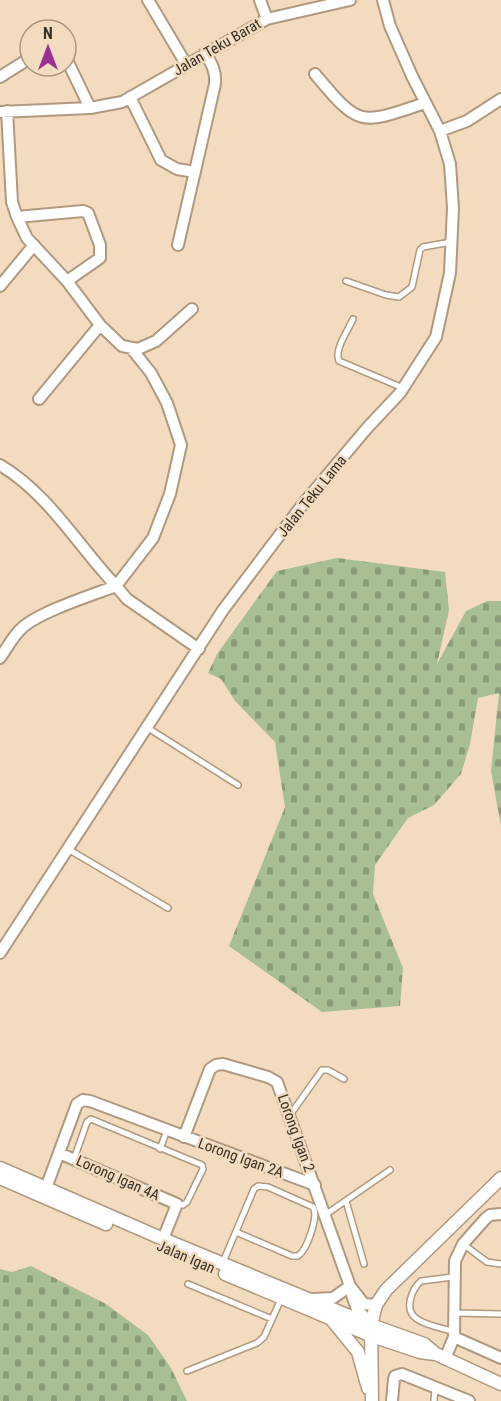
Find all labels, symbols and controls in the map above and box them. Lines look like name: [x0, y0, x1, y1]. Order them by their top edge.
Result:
street label: Jalan Teku Barat: [170, 15, 264, 79]
north arrow: [18, 18, 78, 78]
text: N: [43, 24, 53, 43]
street label: Jalan Teku Lama: [274, 452, 350, 540]
street label: Lorong Igan 2: [274, 1092, 318, 1174]
street label: Lorong Igan 2A: [196, 1134, 287, 1182]
street label: Lorong Igan 4A: [73, 1152, 163, 1205]
street label: Jalan Igan: [154, 1237, 218, 1277]

